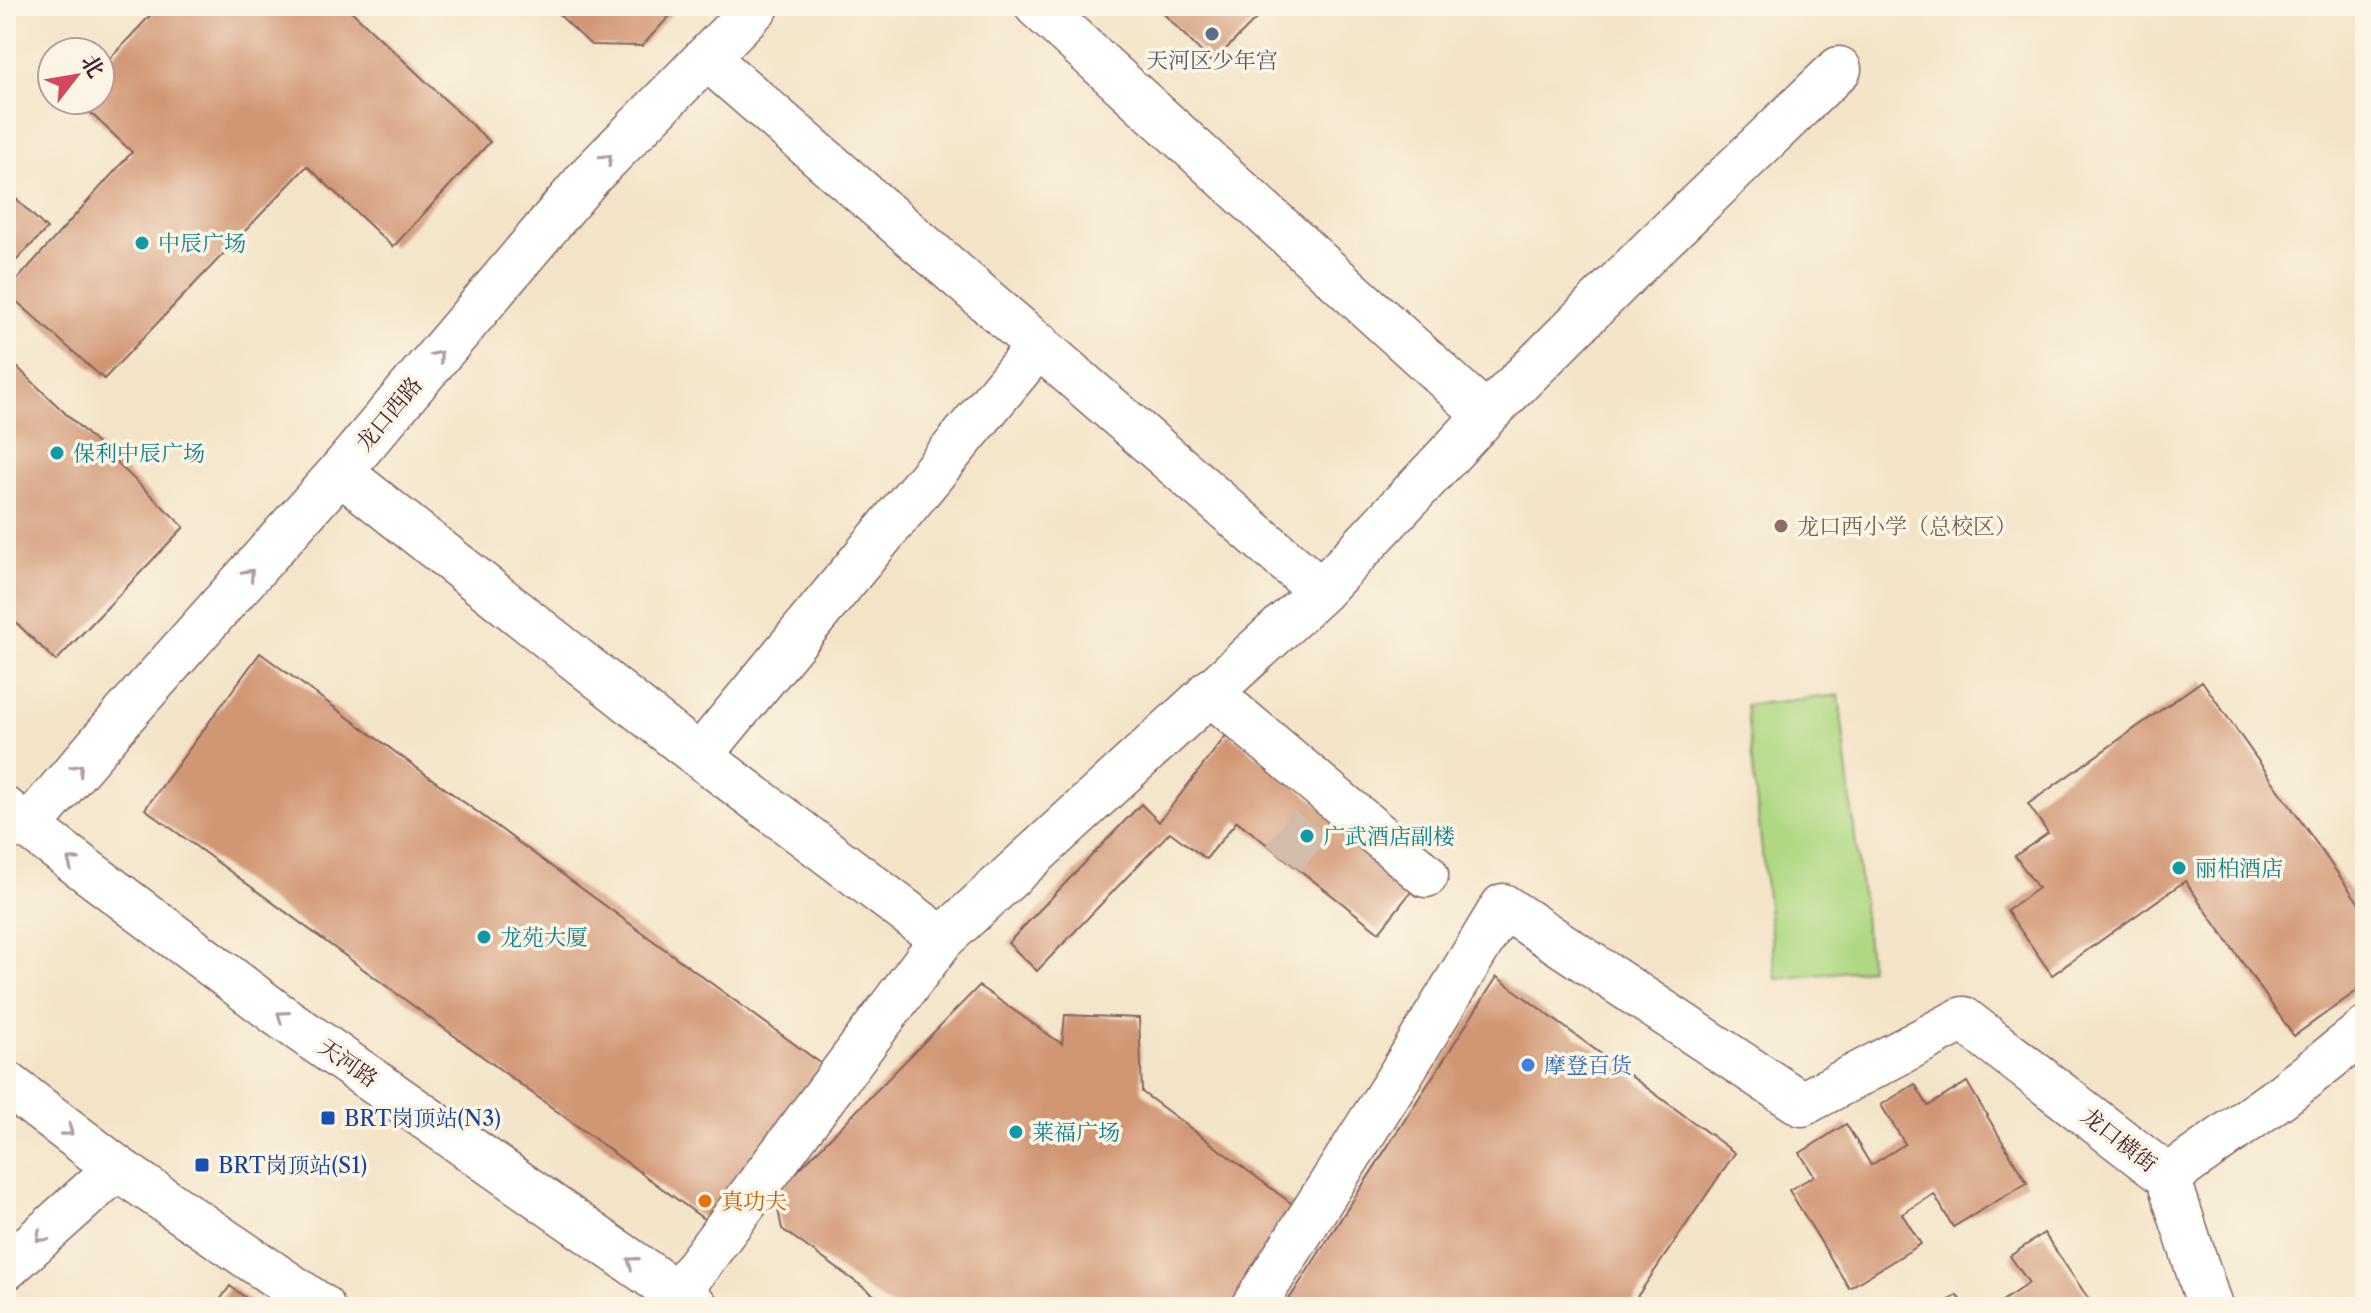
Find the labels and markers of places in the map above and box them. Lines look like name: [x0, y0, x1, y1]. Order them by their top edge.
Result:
marker: 天河区少年宫: [1203, 25, 1221, 43]
place label: 天河区少年宫: [1146, 47, 1278, 74]
place label: 中辰广场: [158, 230, 246, 257]
marker: 中辰广场: [133, 234, 151, 252]
place label: 保利中辰广场: [73, 440, 205, 467]
marker: 保利中辰广场: [48, 444, 66, 462]
place label: 龙口西小学（总校区）: [1797, 513, 2017, 540]
marker: 龙口西小学（总校区）: [1772, 517, 1790, 535]
place label: 广武酒店副楼: [1323, 823, 1455, 850]
marker: 广武酒店副楼: [1298, 827, 1316, 845]
place label: 丽柏酒店: [2195, 855, 2283, 882]
marker: 丽柏酒店: [2170, 859, 2188, 877]
place label: 龙苑大厦: [500, 924, 588, 951]
marker: 龙苑大厦: [475, 928, 493, 946]
place label: 摩登百货: [1544, 1052, 1632, 1079]
marker: 摩登百货: [1519, 1056, 1537, 1074]
place label: BRT岗顶站(N3): [344, 1105, 501, 1132]
marker: BRT岗顶站(N3): [319, 1109, 337, 1127]
place label: 莱福广场: [1032, 1119, 1120, 1146]
marker: 莱福广场: [1007, 1123, 1025, 1141]
place label: BRT岗顶站(S1): [218, 1152, 367, 1179]
marker: BRT岗顶站(S1): [193, 1156, 211, 1174]
place label: 真功夫: [721, 1188, 787, 1215]
marker: 真功夫: [696, 1192, 714, 1210]

